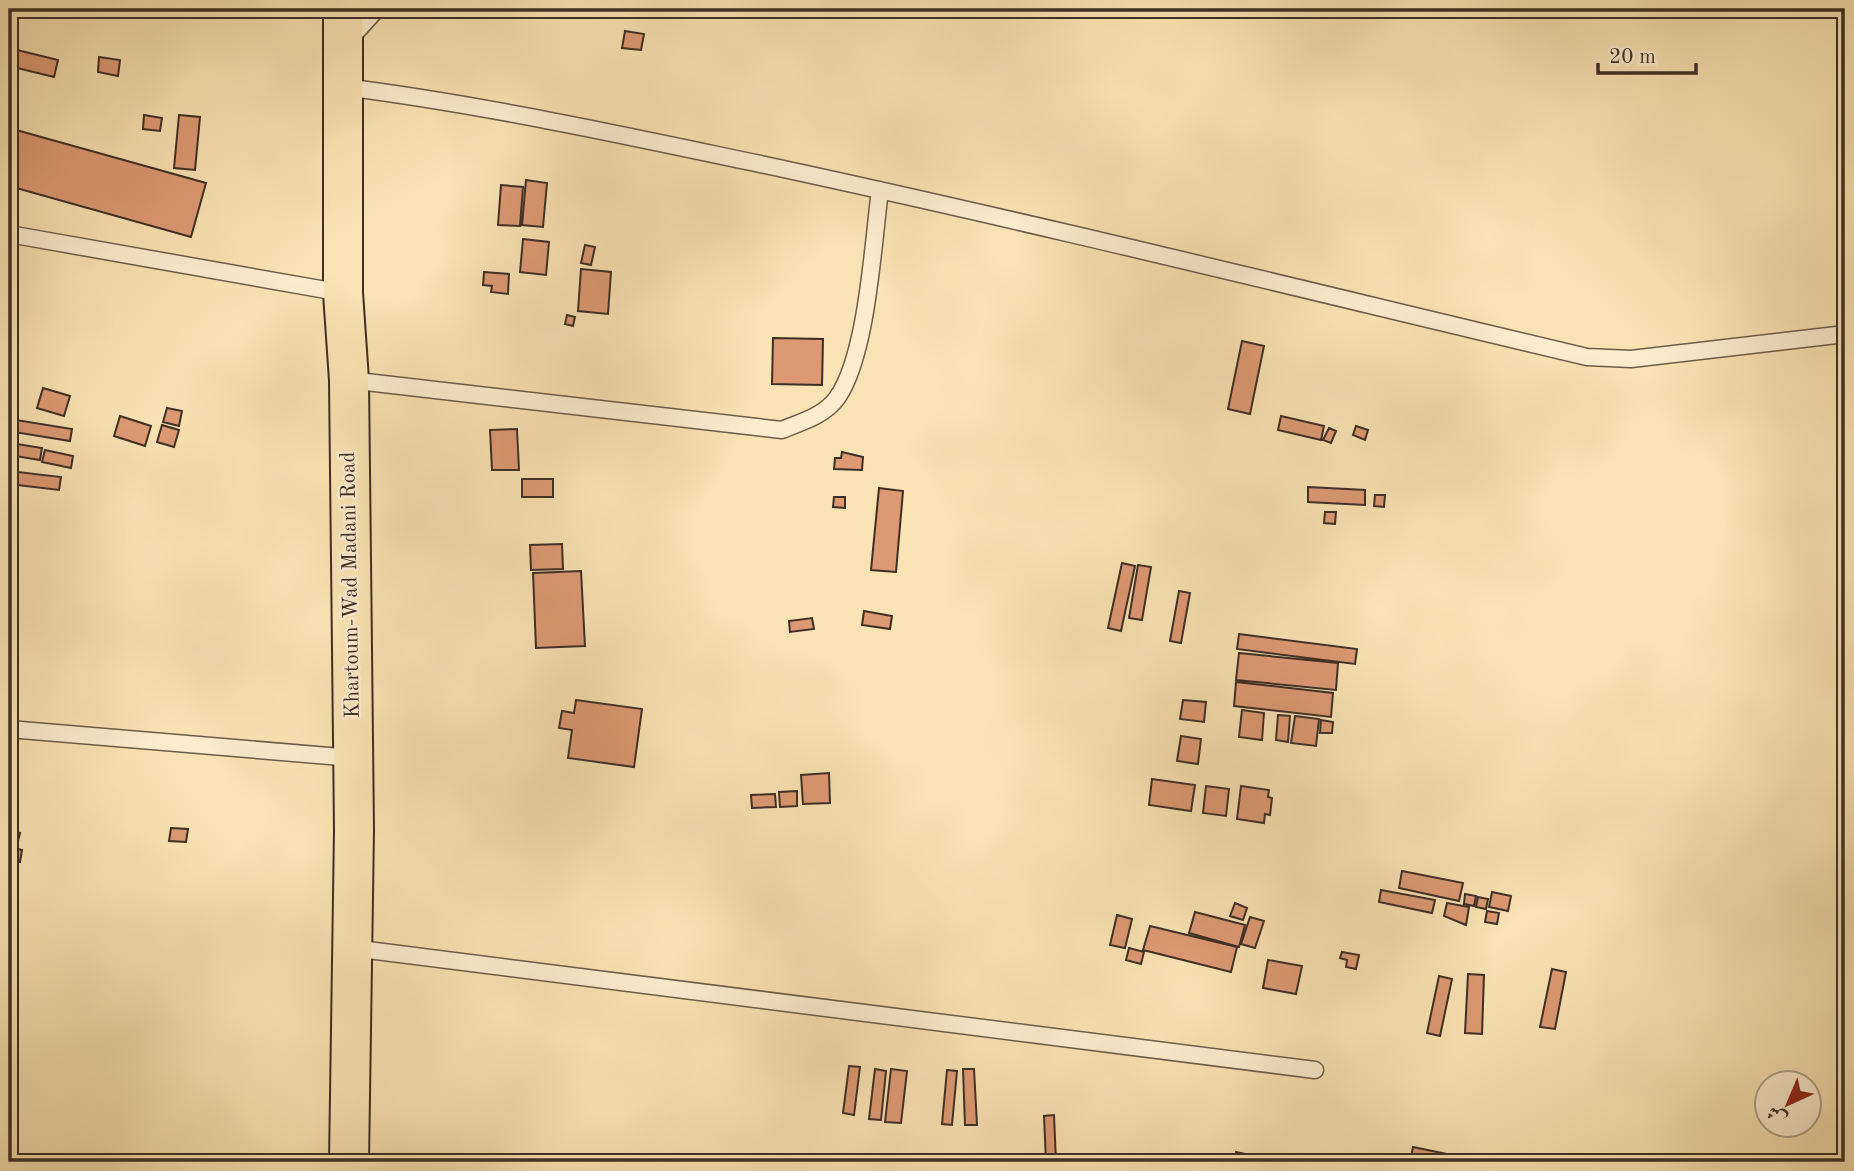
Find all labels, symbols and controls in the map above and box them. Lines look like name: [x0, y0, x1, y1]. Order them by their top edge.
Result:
scale bar: [1598, 32, 1696, 76]
text: 20 m: [1609, 47, 1656, 68]
street label: Khartoum-Wad Madani Road: [338, 451, 364, 718]
north arrow: [1752, 1070, 1822, 1140]
text: ش: [1765, 1101, 1791, 1128]

